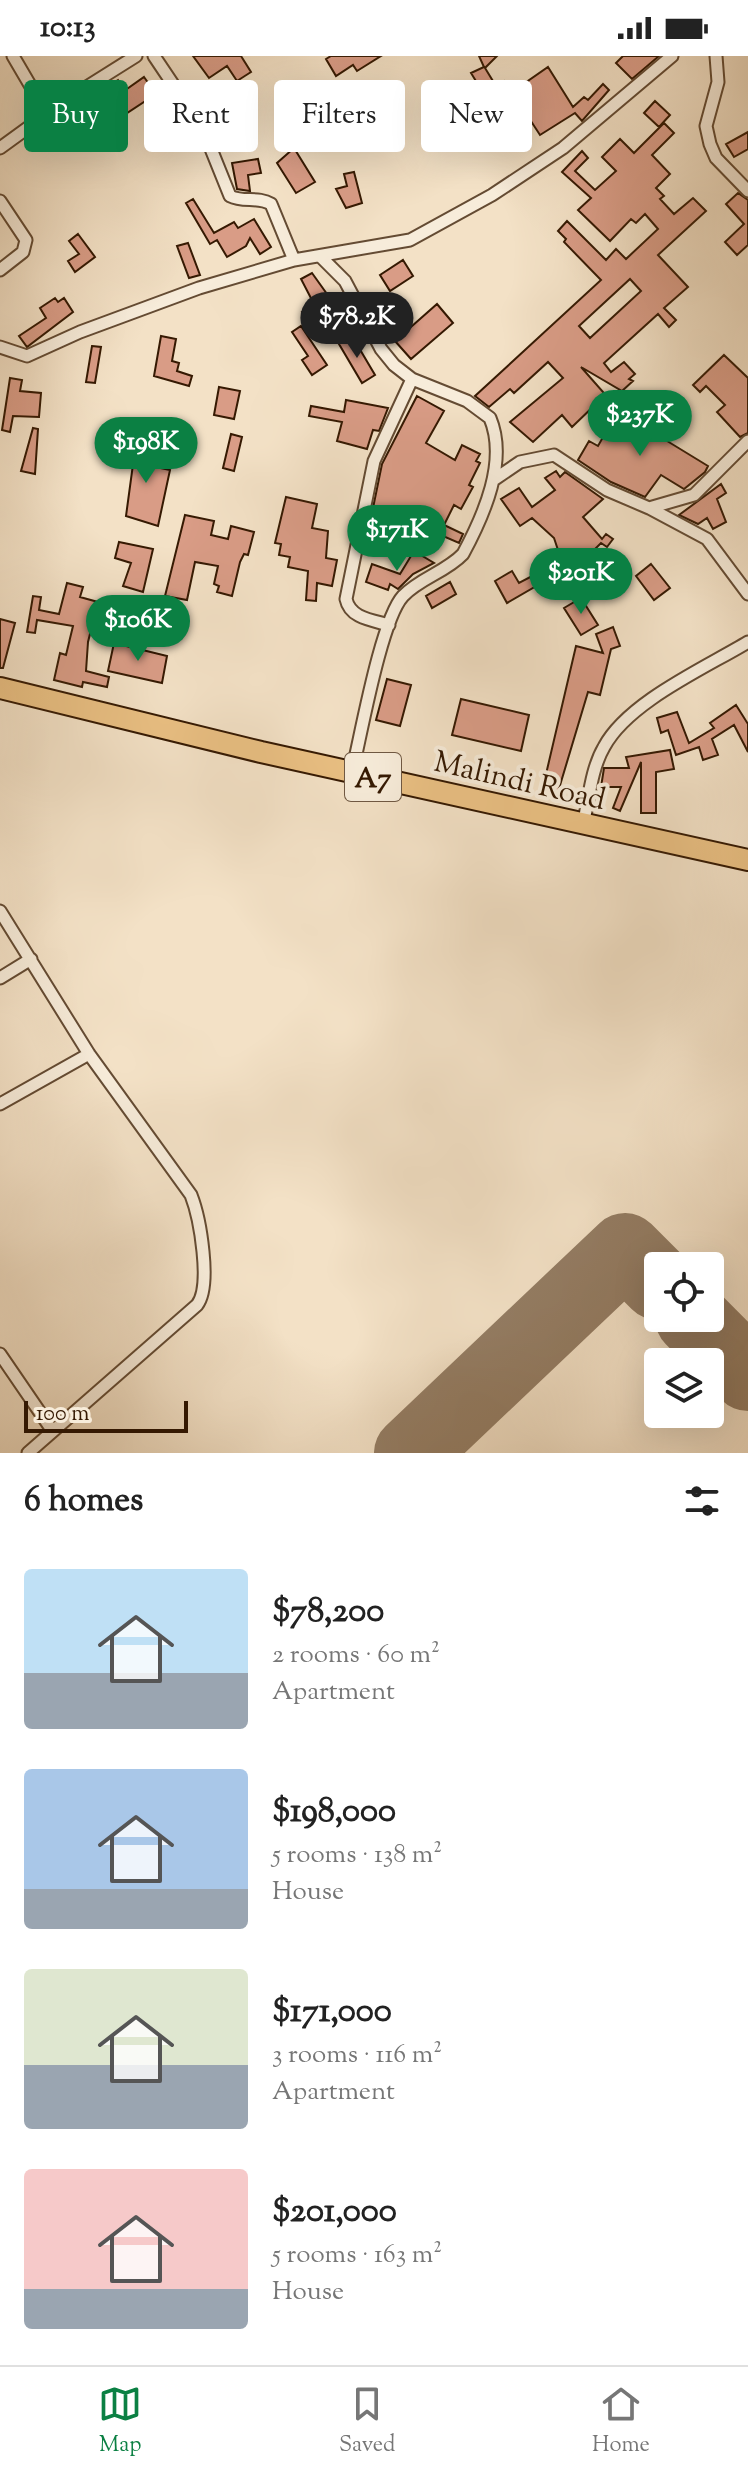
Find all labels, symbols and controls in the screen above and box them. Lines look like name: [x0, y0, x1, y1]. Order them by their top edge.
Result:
text: 10:13: [40, 7, 96, 50]
chip: Buy: [24, 80, 128, 152]
chip: Rent: [144, 80, 258, 152]
chip: Filters: [274, 80, 405, 152]
chip: New: [421, 80, 532, 152]
pin: $78.2K: [292, 292, 422, 360]
text: $78.2K: [318, 299, 396, 336]
pin: $237K: [584, 390, 696, 458]
text: $237K: [606, 397, 674, 434]
pin: $198K: [90, 417, 202, 485]
text: $198K: [113, 424, 179, 461]
pin: $171K: [341, 505, 453, 573]
text: $171K: [365, 512, 429, 549]
pin: $201K: [525, 548, 637, 616]
text: $201K: [547, 555, 615, 592]
pin: $106K: [82, 595, 194, 663]
text: $106K: [104, 602, 172, 639]
street label: Malindi Road: [429, 742, 610, 823]
road number: A7: [345, 753, 401, 801]
map controls: [644, 1252, 724, 1428]
button: locate: [644, 1252, 724, 1332]
button: layers: [644, 1348, 724, 1428]
scale bar: [24, 1397, 188, 1433]
text: 100 m: [36, 1399, 89, 1431]
text: 6 homes: [24, 1477, 143, 1526]
icon: filters: [680, 1479, 724, 1523]
text: $78,200: [272, 1588, 384, 1637]
icon: home: [88, 1601, 184, 1697]
text: 2 rooms · 60 m²: [272, 1637, 440, 1674]
text: Apartment: [272, 1674, 395, 1711]
text: $198,000: [272, 1788, 396, 1837]
icon: home: [88, 1801, 184, 1897]
text: 5 rooms · 138 m²: [272, 1837, 442, 1874]
text: House: [272, 1874, 344, 1911]
text: $171,000: [272, 1988, 392, 2037]
icon: home: [88, 2001, 184, 2097]
text: 3 rooms · 116 m²: [272, 2037, 442, 2074]
text: Apartment: [272, 2074, 395, 2111]
text: $201,000: [272, 2188, 397, 2237]
icon: home: [88, 2201, 184, 2297]
text: 5 rooms · 163 m²: [272, 2237, 442, 2274]
text: House: [272, 2274, 344, 2311]
tab: Map: [98, 2382, 142, 2462]
tab: Saved: [339, 2382, 395, 2462]
tab: Home: [592, 2382, 650, 2462]

